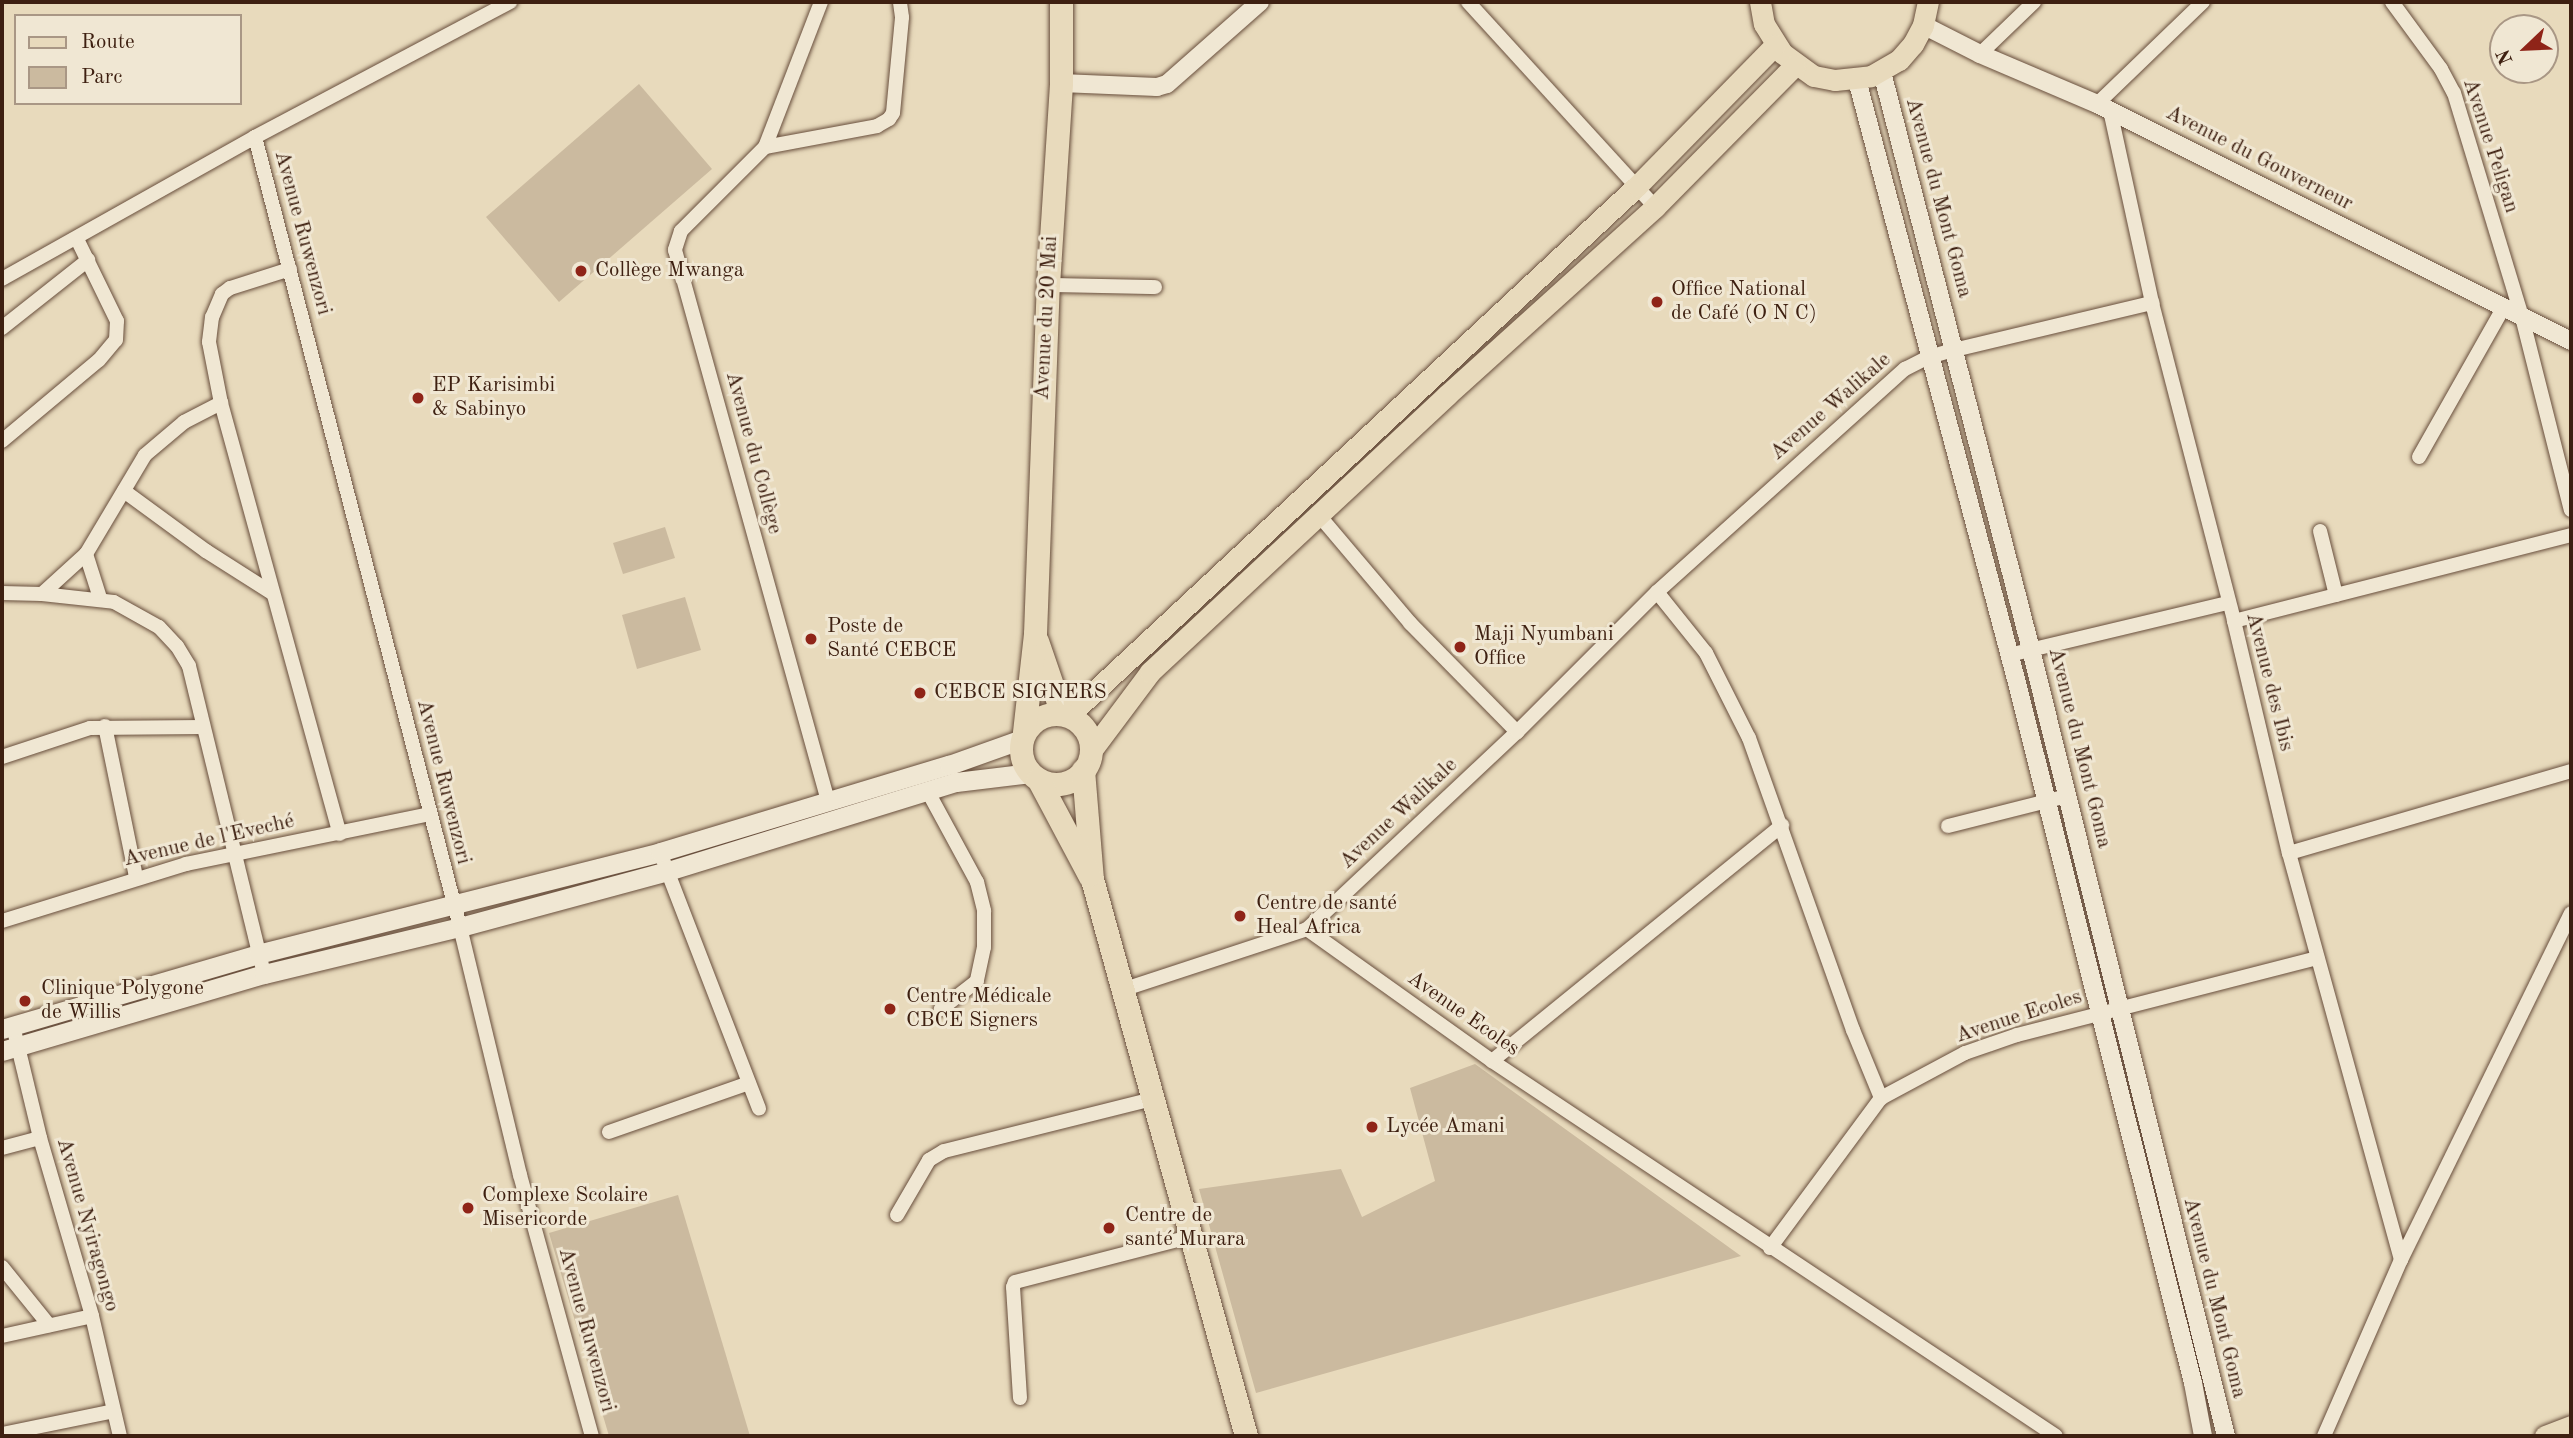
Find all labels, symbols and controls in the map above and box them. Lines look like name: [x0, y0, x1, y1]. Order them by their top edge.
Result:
legend: [14, 14, 242, 105]
north arrow: [2489, 14, 2559, 84]
text: Route: [81, 32, 135, 53]
text: N: [2494, 46, 2518, 67]
text: Parc: [81, 67, 123, 88]
street label: Avenue Peligan: [2456, 76, 2524, 216]
street label: Avenue du Mont Goma: [1899, 95, 1977, 301]
street label: Avenue du Gouverneur: [2161, 101, 2357, 217]
street label: Avenue Ruwenzori: [268, 148, 336, 318]
street label: Avenue du 20 Mai: [1030, 235, 1064, 401]
place label: Collège Mwanga: [595, 258, 744, 284]
marker: Collège Mwanga: [573, 263, 589, 279]
place label: Office National de Café (O N C): [1671, 277, 1817, 327]
marker: Office National de Café (O N C): [1649, 294, 1665, 310]
street label: Avenue Walikale: [1766, 348, 1896, 466]
street label: Avenue du Collège: [719, 369, 787, 537]
place label: EP Karisimbi & Sabinyo: [432, 373, 555, 423]
marker: EP Karisimbi & Sabinyo: [410, 390, 426, 406]
street label: Avenue des Ibis: [2240, 610, 2298, 754]
place label: Poste de Santé CEBCE: [827, 614, 956, 664]
place label: Maji Nyumbani Office: [1474, 622, 1614, 672]
marker: Poste de Santé CEBCE: [801, 629, 821, 649]
marker: Maji Nyumbani Office: [1452, 639, 1468, 655]
street label: Avenue du Mont Goma: [2042, 645, 2116, 851]
place label: CEBCE SIGNERS: [934, 680, 1107, 706]
marker: CEBCE SIGNERS: [912, 685, 928, 701]
street label: Avenue Ruwenzori: [410, 697, 476, 867]
street label: Avenue Walikale: [1335, 753, 1463, 875]
street label: Avenue de l'Eveché: [121, 809, 297, 873]
place label: Centre de santé Heal Africa: [1256, 891, 1397, 941]
marker: Centre de santé Heal Africa: [1230, 906, 1250, 926]
street label: Avenue Ecoles: [1402, 966, 1524, 1062]
place label: Clinique Polygone de Willis: [41, 976, 204, 1026]
place label: Centre Médicale CBCE Signers: [906, 984, 1051, 1034]
street label: Avenue Ecoles: [1953, 985, 2085, 1049]
marker: Clinique Polygone de Willis: [15, 991, 35, 1011]
marker: Centre Médicale CBCE Signers: [880, 999, 900, 1019]
place label: Lycée Amani: [1386, 1114, 1505, 1140]
marker: Lycée Amani: [1364, 1119, 1380, 1135]
street label: Avenue Nyiragongo: [50, 1135, 124, 1315]
place label: Complexe Scolaire Misericorde: [482, 1183, 648, 1233]
street label: Avenue du Mont Goma: [2177, 1195, 2251, 1401]
marker: Complexe Scolaire Misericorde: [460, 1200, 476, 1216]
place label: Centre de santé Murara: [1125, 1203, 1245, 1253]
marker: Centre de santé Murara: [1099, 1218, 1119, 1238]
street label: Avenue Ruwenzori: [552, 1245, 620, 1415]

